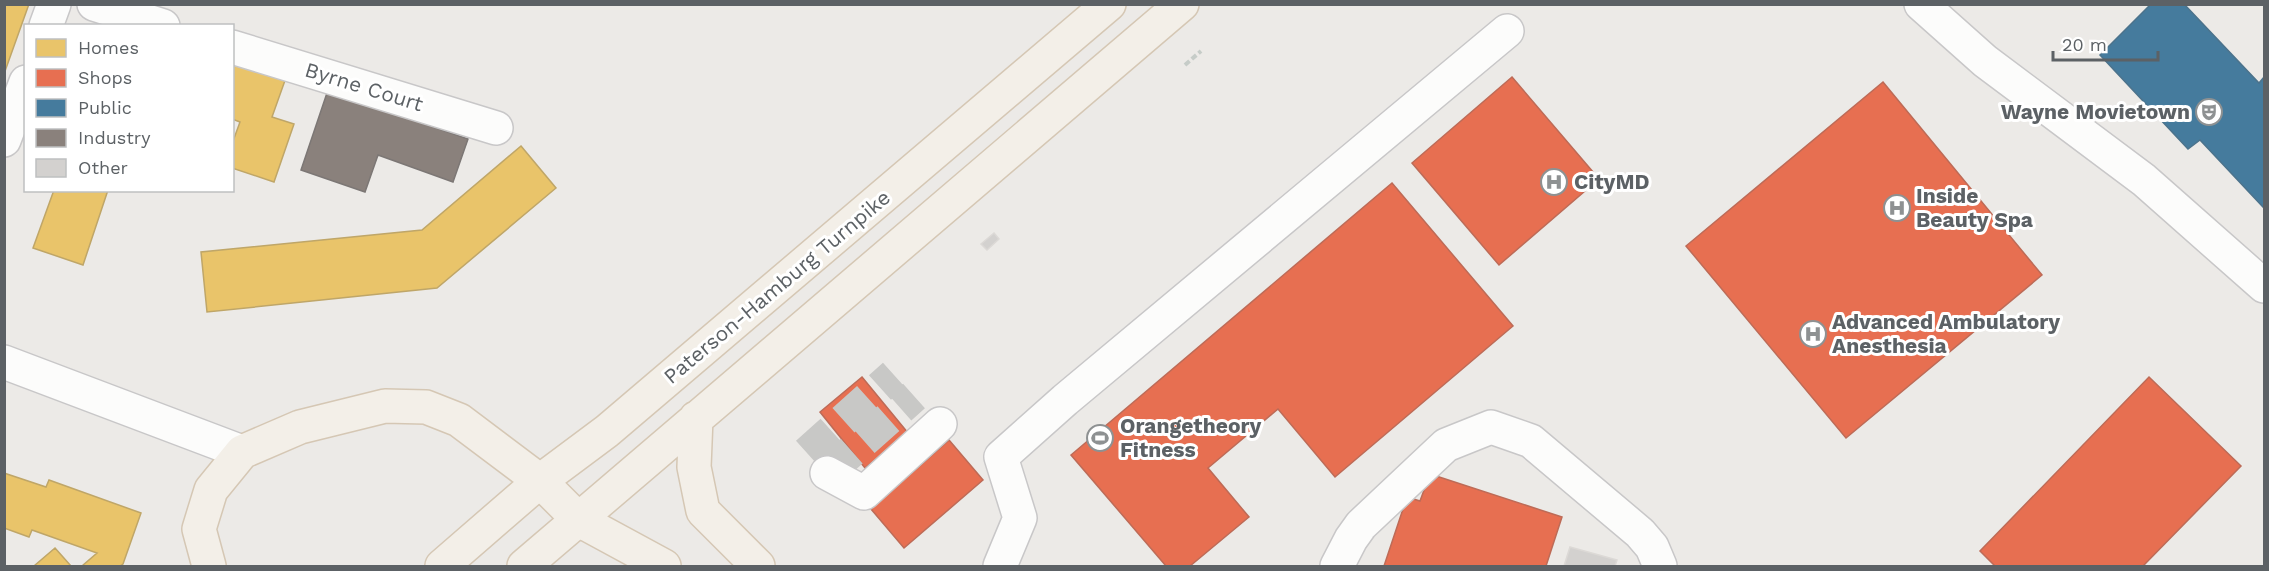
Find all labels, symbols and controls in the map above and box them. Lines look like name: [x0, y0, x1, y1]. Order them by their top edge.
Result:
legend: [24, 24, 234, 192]
scale bar: [2053, 24, 2158, 62]
text: 20 m: [2062, 34, 2107, 55]
text: Homes: [78, 37, 139, 58]
street label: Byrne Court: [302, 57, 426, 116]
text: Shops: [78, 67, 132, 88]
text: Public: [78, 97, 132, 118]
theatre icon: Wayne Movietown: [2194, 97, 2224, 127]
place label: Wayne Movietown: [2001, 99, 2190, 124]
text: Industry: [78, 127, 151, 148]
text: Other: [78, 157, 128, 178]
hospital icon: CityMD: [1539, 167, 1569, 197]
place label: CityMD: [1574, 169, 1650, 194]
place label: Inside Beauty Spa: [1916, 183, 2034, 232]
street label: Paterson-Hamburg Turnpike: [658, 184, 895, 389]
hospital icon: Inside Beauty Spa: [1882, 193, 1912, 223]
place label: Advanced Ambulatory Anesthesia: [1832, 309, 2060, 358]
hospital icon: Advanced Ambulatory Anesthesia: [1798, 319, 1828, 349]
place label: Orangetheory Fitness: [1120, 413, 1262, 462]
sports icon: Orangetheory Fitness: [1085, 423, 1115, 453]

